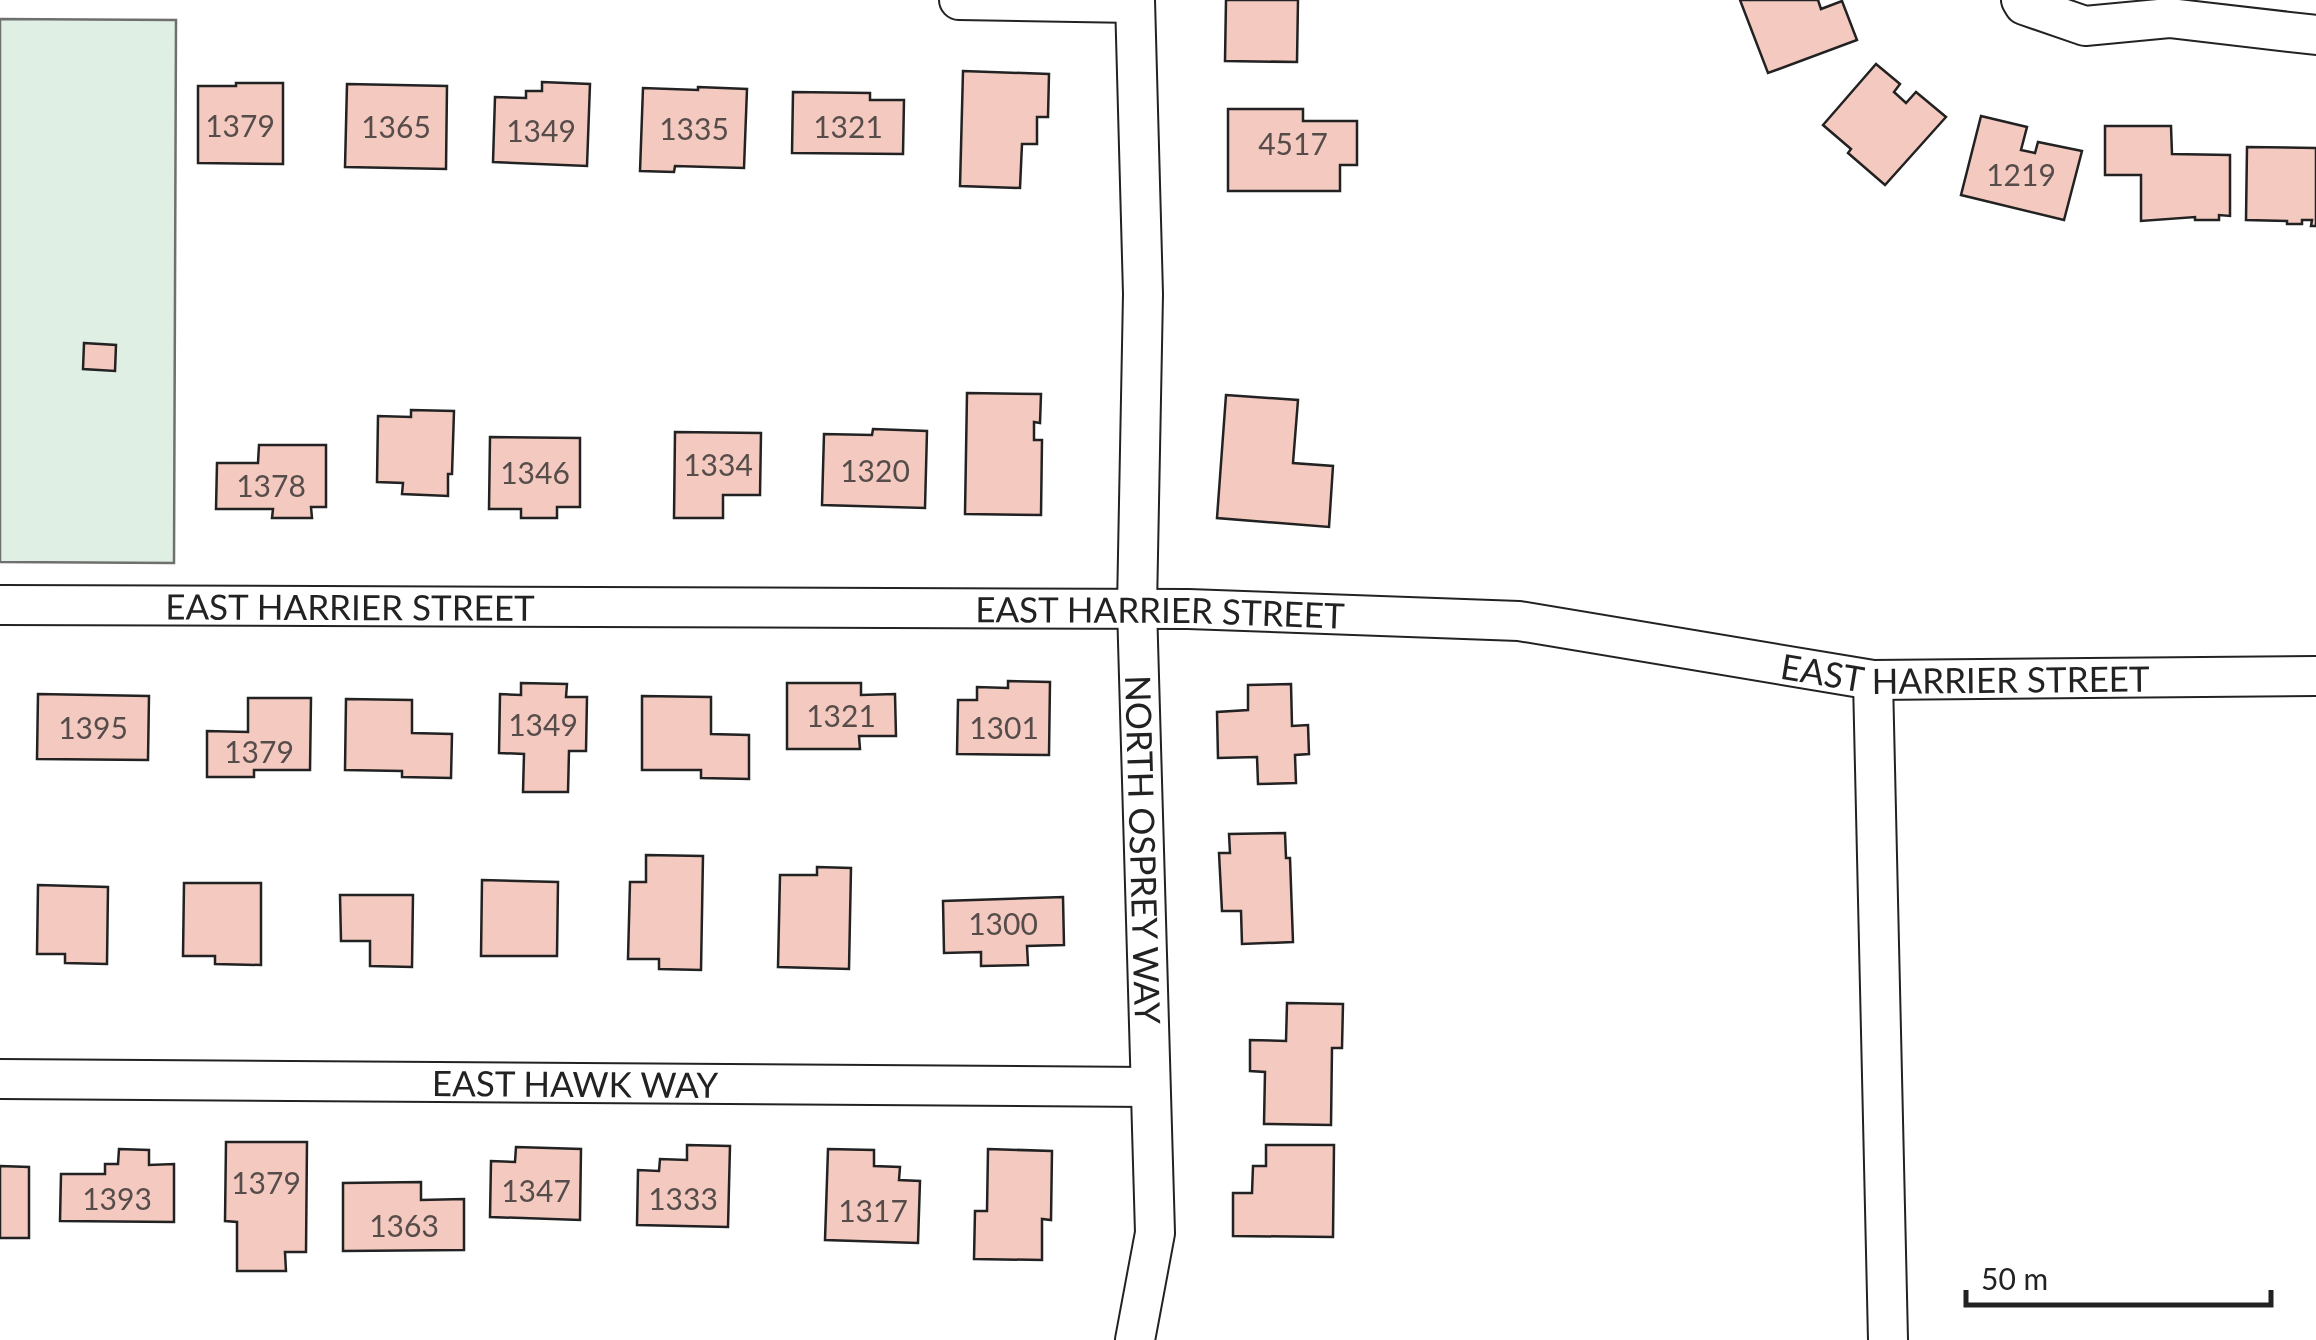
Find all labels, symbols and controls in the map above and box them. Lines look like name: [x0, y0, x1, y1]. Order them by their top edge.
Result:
house number: 1379: [205, 107, 275, 143]
house number: 1365: [361, 108, 431, 144]
house number: 1321: [813, 108, 883, 144]
house number: 1335: [659, 110, 729, 146]
house number: 1349: [506, 112, 576, 148]
house number: 4517: [1258, 125, 1328, 161]
house number: 1219: [1986, 156, 2056, 192]
house number: 1334: [683, 446, 753, 482]
house number: 1320: [840, 452, 910, 488]
house number: 1346: [500, 454, 570, 490]
house number: 1378: [236, 467, 306, 503]
street label: EAST HARRIER STREET: [165, 585, 535, 628]
street label: EAST HARRIER STREET: [975, 587, 1346, 636]
street label: EAST HARRIER STREET: [1778, 644, 2150, 701]
street label: NORTH OSPREY WAY: [1118, 675, 1170, 1025]
house number: 1321: [806, 697, 876, 733]
house number: 1349: [508, 706, 578, 742]
house number: 1395: [58, 709, 128, 745]
house number: 1301: [969, 709, 1039, 745]
house number: 1379: [224, 733, 294, 769]
house number: 1300: [968, 905, 1038, 941]
street label: EAST HAWK WAY: [432, 1061, 718, 1105]
house number: 1379: [231, 1164, 301, 1200]
house number: 1347: [501, 1172, 571, 1208]
house number: 1393: [82, 1180, 152, 1216]
house number: 1333: [648, 1180, 718, 1216]
house number: 1317: [838, 1192, 908, 1228]
house number: 1363: [369, 1207, 439, 1243]
scale bar: [1966, 1245, 2271, 1307]
text: 50 m: [1981, 1260, 2048, 1296]

